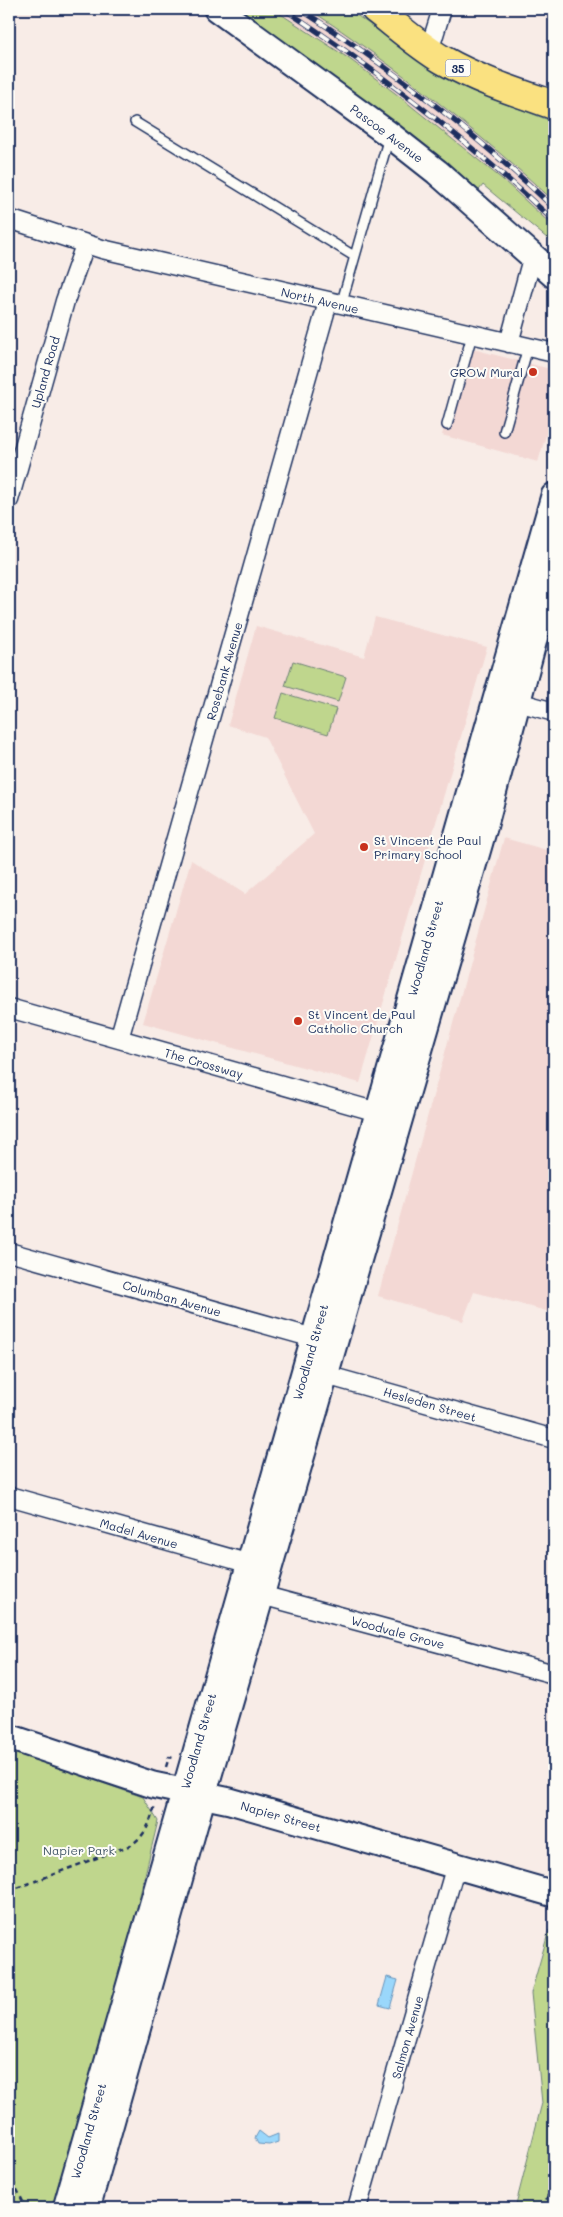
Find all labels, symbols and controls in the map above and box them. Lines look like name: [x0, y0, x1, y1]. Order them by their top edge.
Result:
road number: 35: [446, 59, 470, 76]
street label: Pascoe Avenue: [347, 100, 427, 166]
street label: North Avenue: [280, 283, 360, 317]
street label: Upland Road: [27, 334, 63, 410]
place label: GROW Mural: [450, 364, 523, 380]
marker: GROW Mural: [527, 366, 539, 378]
street label: Rosebank Avenue: [202, 620, 246, 722]
place label: St Vincent de Paul Primary School: [374, 832, 481, 862]
marker: St Vincent de Paul Primary School: [358, 841, 370, 853]
street label: Woodland Street: [404, 898, 446, 998]
place label: St Vincent de Paul Catholic Church: [308, 1006, 415, 1036]
marker: St Vincent de Paul Catholic Church: [292, 1015, 304, 1027]
street label: The Crossway: [163, 1044, 245, 1082]
street label: Columban Avenue: [121, 1276, 223, 1320]
street label: Woodland Street: [289, 1302, 331, 1402]
street label: Hesleden Street: [382, 1383, 478, 1425]
street label: Madel Avenue: [98, 1514, 180, 1552]
street label: Woodvale Grove: [349, 1612, 447, 1652]
street label: Woodland Street: [177, 1691, 219, 1791]
street label: Napier Street: [239, 1797, 323, 1835]
park label: Napier Park: [43, 1842, 115, 1858]
street label: Salmon Avenue: [387, 1993, 427, 2081]
street label: Woodland Street: [67, 2081, 109, 2181]

